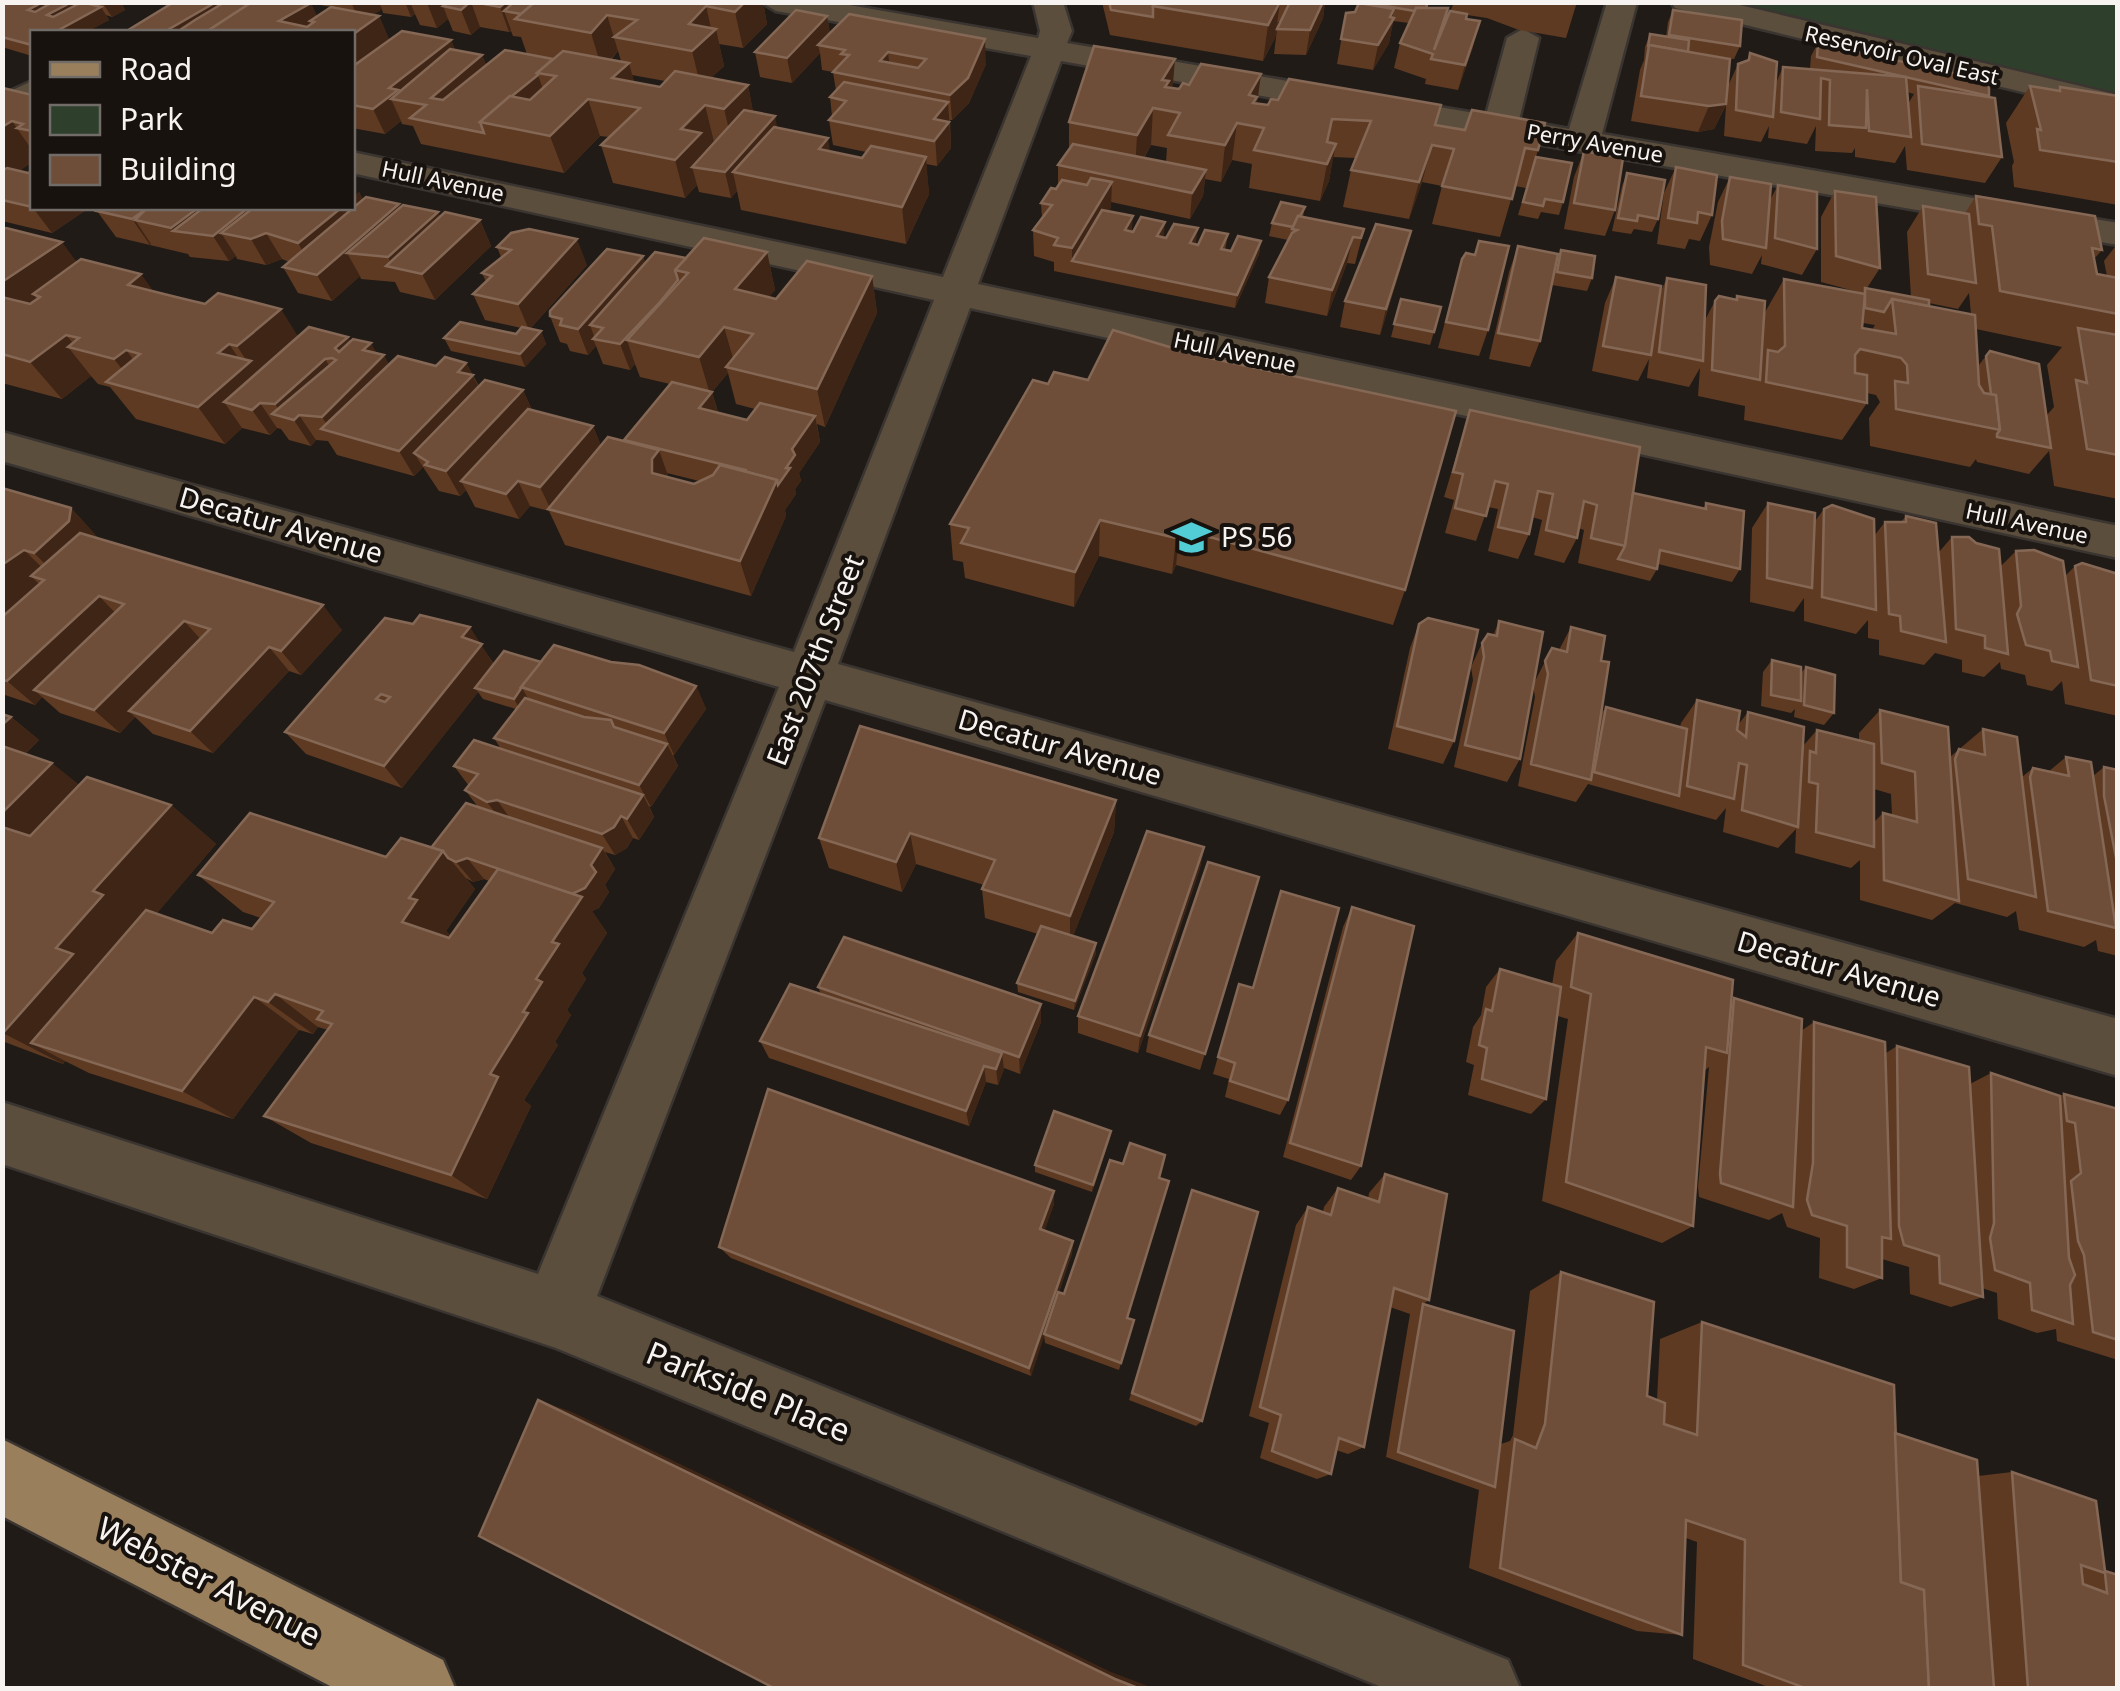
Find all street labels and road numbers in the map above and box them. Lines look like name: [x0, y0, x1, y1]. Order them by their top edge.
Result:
street label: Reservoir Oval East: [1802, 17, 2002, 91]
street label: Perry Avenue: [1525, 115, 1666, 169]
street label: Hull Avenue: [379, 152, 507, 208]
street label: Hull Avenue: [1171, 323, 1299, 379]
street label: Decatur Avenue: [175, 477, 387, 571]
street label: Hull Avenue: [1963, 494, 2091, 550]
street label: East 207th Street: [756, 549, 872, 771]
street label: Decatur Avenue: [954, 699, 1166, 793]
street label: Decatur Avenue: [1733, 921, 1945, 1015]
street label: Parkside Place: [640, 1330, 857, 1451]
street label: Webster Avenue: [90, 1506, 329, 1656]

